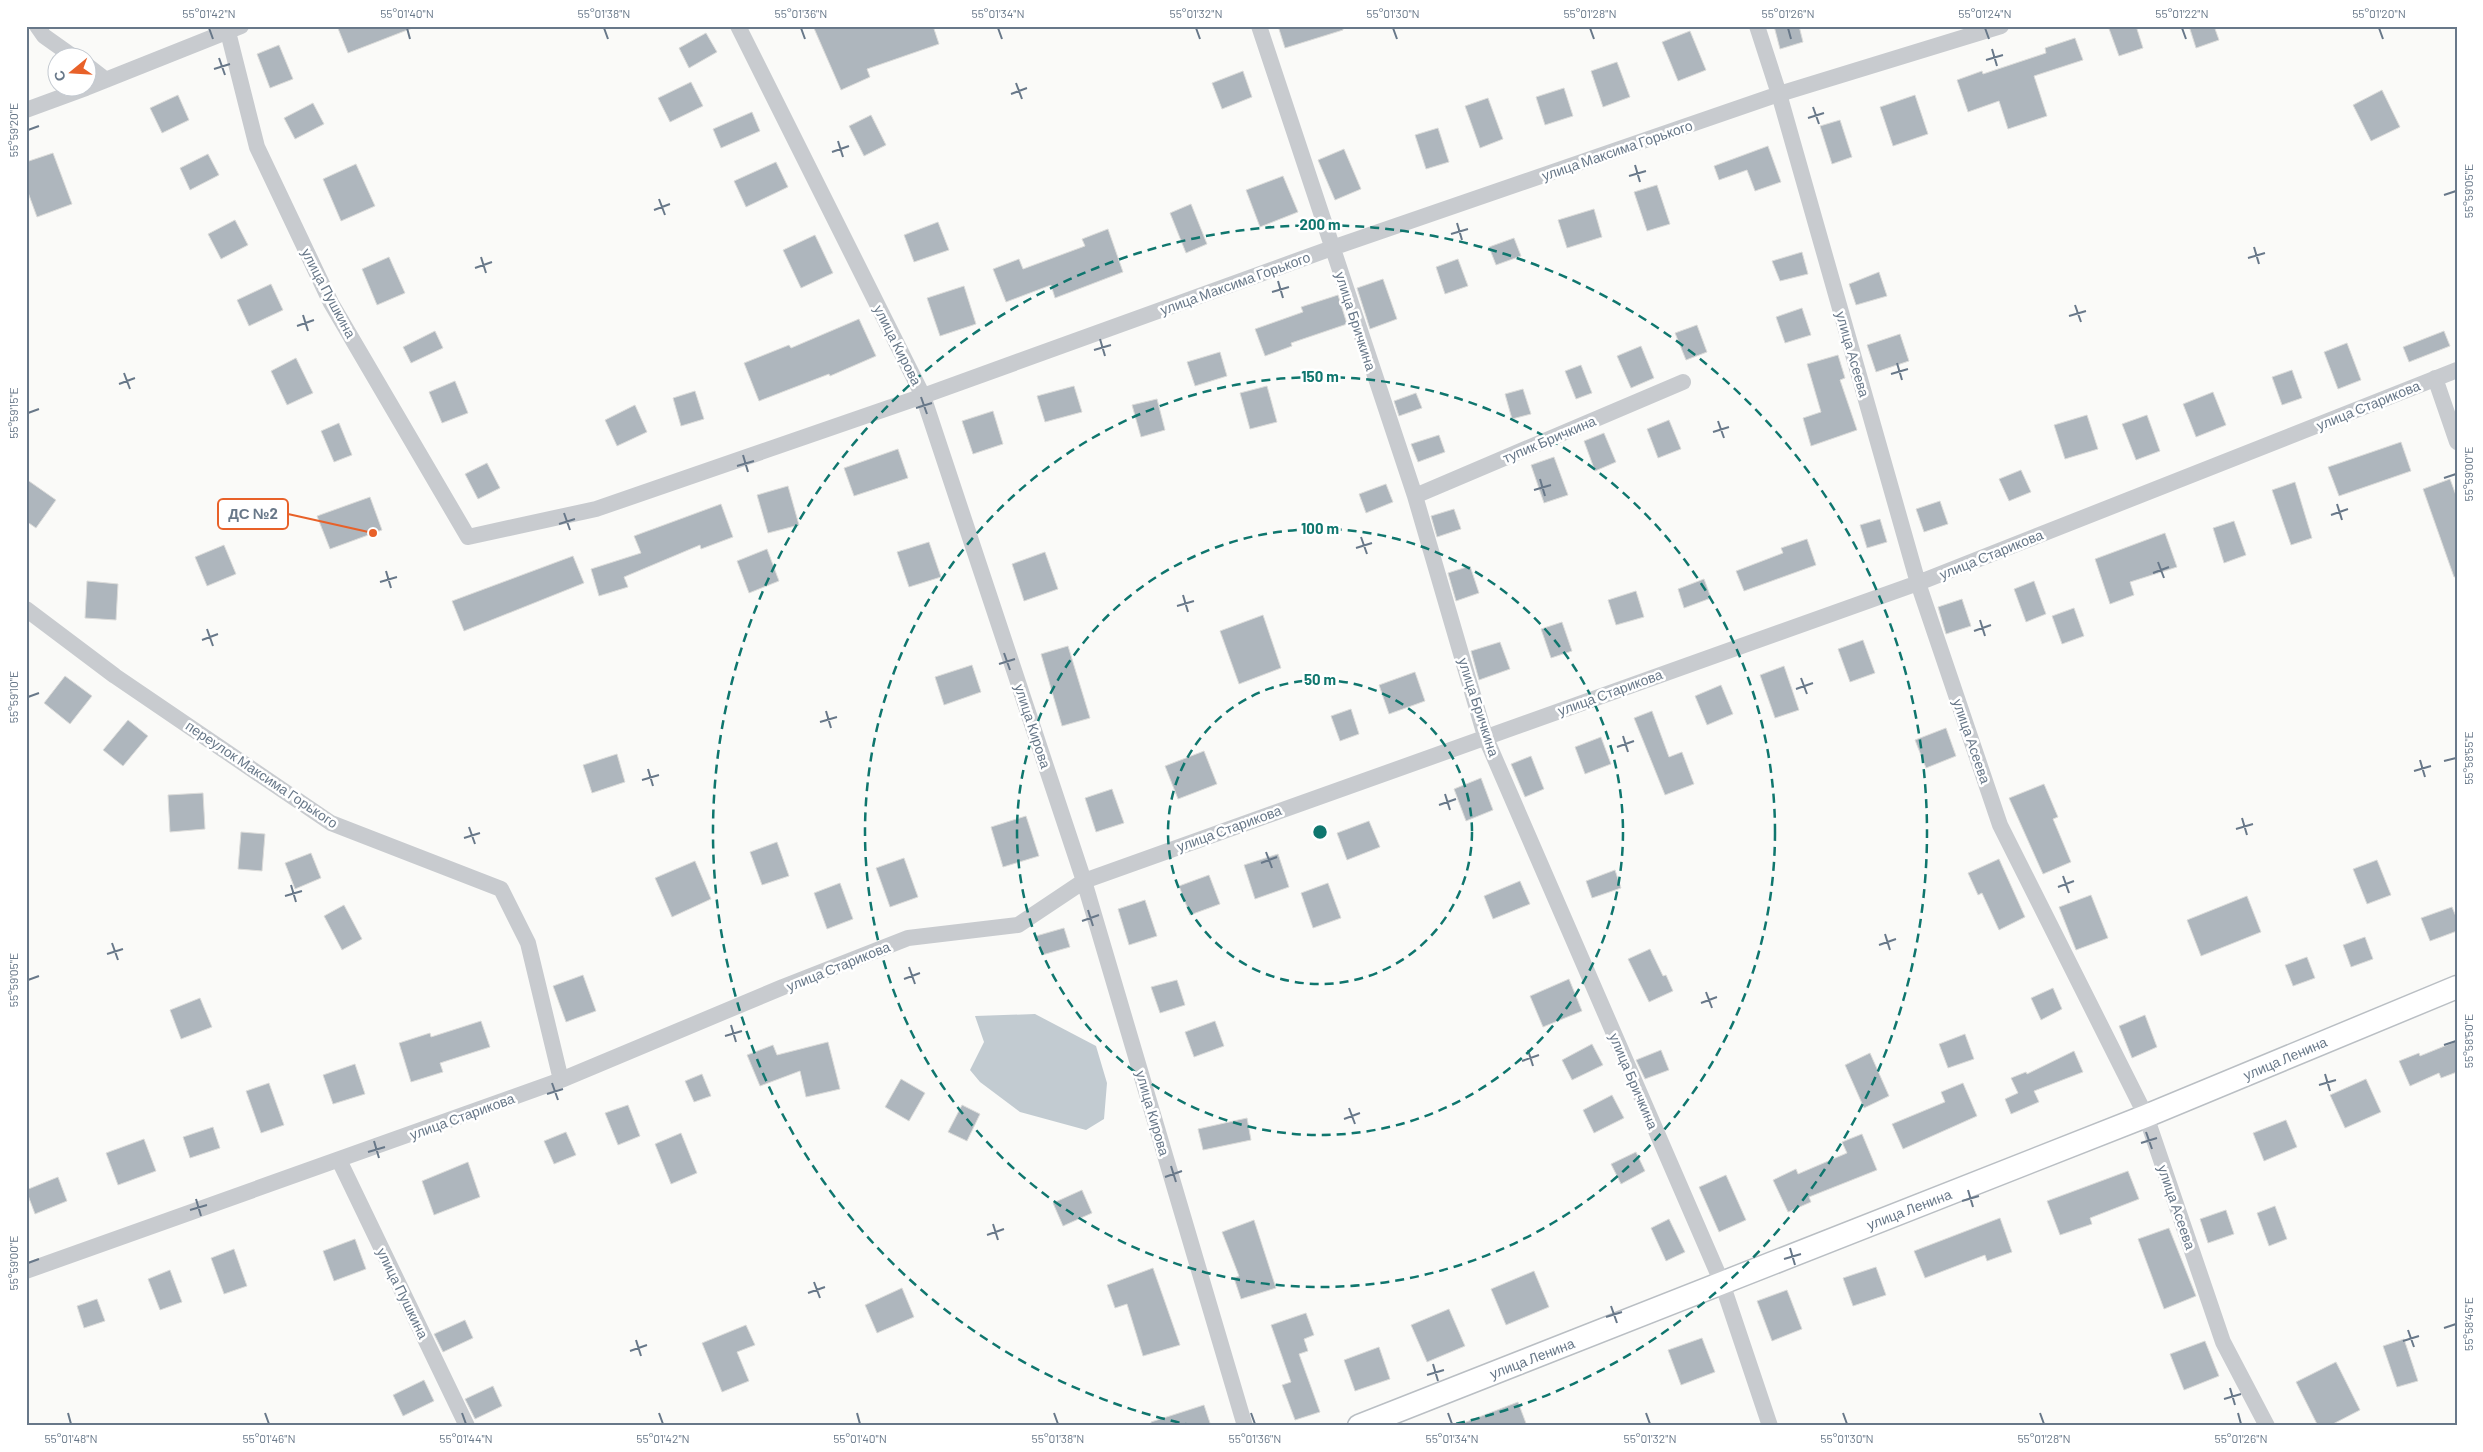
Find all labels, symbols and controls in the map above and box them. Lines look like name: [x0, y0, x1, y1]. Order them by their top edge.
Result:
text: 55°01'42"N: [182, 6, 236, 20]
text: 55°01'40"N: [380, 6, 434, 20]
text: 55°01'38"N: [578, 6, 630, 20]
text: 55°01'36"N: [775, 6, 827, 20]
text: 55°01'34"N: [971, 6, 1025, 20]
text: 55°01'32"N: [1169, 6, 1223, 20]
text: 55°01'30"N: [1366, 6, 1420, 20]
text: 55°01'28"N: [1563, 6, 1617, 20]
text: 55°01'26"N: [1761, 6, 1815, 20]
text: 55°01'24"N: [1958, 6, 2012, 20]
text: 55°01'22"N: [2155, 6, 2209, 20]
text: 55°01'20"N: [2352, 6, 2406, 20]
north arrow: [48, 48, 98, 98]
text: С: [50, 69, 69, 84]
text: 55°59'20"E: [6, 103, 20, 157]
street label: улица Максима Горького: [1539, 116, 1695, 184]
text: 55°59'05"E: [2461, 164, 2475, 218]
text: 200 m: [1299, 215, 1341, 233]
street label: улица Пушкина: [298, 245, 360, 341]
street label: улица Максима Горького: [1158, 248, 1313, 318]
street label: улица Бричкина: [1332, 269, 1380, 373]
street label: улица Кирова: [870, 302, 926, 388]
street label: улица Асеева: [1833, 309, 1873, 399]
text: 150 m: [1301, 367, 1339, 385]
street label: улица Старикова: [2314, 376, 2422, 434]
text: 55°59'15"E: [6, 387, 20, 439]
street label: тупик Бричкина: [1500, 412, 1598, 466]
text: 55°59'00"E: [2461, 447, 2475, 501]
callout: ДС №2: [218, 499, 288, 529]
text: ДС №2: [228, 504, 278, 522]
text: 100 m: [1301, 519, 1339, 537]
street label: улица Старикова: [1937, 525, 2045, 583]
street label: улица Бричкина: [1455, 655, 1503, 759]
street label: улица Старикова: [1555, 665, 1665, 719]
text: 50 m: [1304, 670, 1336, 688]
text: 55°59'10"E: [6, 671, 20, 723]
street label: улица Кирова: [1011, 682, 1055, 771]
street label: улица Асеева: [1950, 697, 1994, 786]
street label: переулок Максима Горького: [183, 717, 341, 831]
text: 55°58'55"E: [2461, 731, 2475, 785]
street label: улица Старикова: [1174, 801, 1284, 855]
centre of rings: [1311, 823, 1329, 841]
street label: улица Старикова: [784, 937, 892, 995]
text: 55°59'05"E: [6, 953, 20, 1007]
text: 55°58'50"E: [2461, 1014, 2475, 1068]
street label: улица Бричкина: [1606, 1030, 1662, 1132]
street label: улица Ленина: [2241, 1033, 2330, 1083]
street label: улица Кирова: [1133, 1068, 1173, 1158]
street label: улица Старикова: [407, 1089, 517, 1143]
street label: улица Асеева: [2155, 1163, 2199, 1252]
street label: улица Ленина: [1864, 1185, 1954, 1233]
text: 55°59'00"E: [6, 1236, 20, 1290]
street label: улица Пушкина: [374, 1245, 432, 1341]
text: 55°58'45"E: [2461, 1297, 2475, 1351]
street label: улица Ленина: [1487, 1334, 1577, 1382]
text: 55°01'48"N: [44, 1431, 98, 1445]
text: 55°01'46"N: [242, 1431, 296, 1445]
text: 55°01'44"N: [439, 1431, 493, 1445]
text: 55°01'42"N: [636, 1431, 690, 1445]
text: 55°01'40"N: [833, 1431, 887, 1445]
text: 55°01'38"N: [1032, 1431, 1084, 1445]
text: 55°01'36"N: [1229, 1431, 1281, 1445]
text: 55°01'34"N: [1425, 1431, 1479, 1445]
text: 55°01'32"N: [1623, 1431, 1677, 1445]
text: 55°01'30"N: [1820, 1431, 1874, 1445]
text: 55°01'28"N: [2017, 1431, 2071, 1445]
text: 55°01'26"N: [2214, 1431, 2268, 1445]

